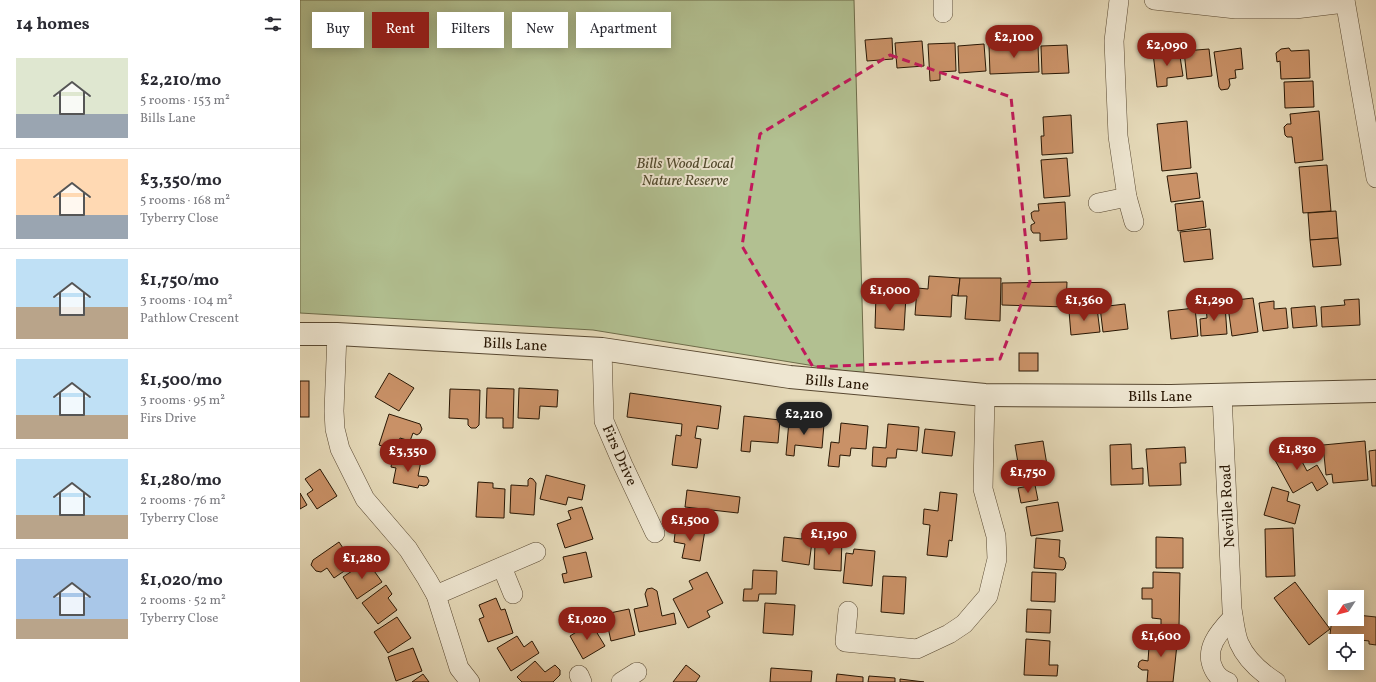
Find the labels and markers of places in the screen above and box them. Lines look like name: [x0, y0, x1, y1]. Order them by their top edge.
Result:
pin: £2,100: [981, 25, 1047, 59]
pin: £2,090: [1134, 33, 1200, 67]
pin: £1,000: [857, 278, 923, 312]
pin: £1,360: [1051, 288, 1117, 322]
pin: £1,290: [1181, 288, 1247, 322]
pin: £2,210: [771, 402, 837, 436]
pin: £1,830: [1264, 437, 1330, 471]
pin: £3,350: [375, 439, 441, 473]
pin: £1,750: [995, 460, 1061, 494]
pin: £1,500: [657, 508, 723, 542]
pin: £1,190: [796, 522, 862, 556]
pin: £1,280: [329, 546, 395, 580]
pin: £1,020: [554, 607, 620, 641]
pin: £1,600: [1128, 624, 1194, 658]

